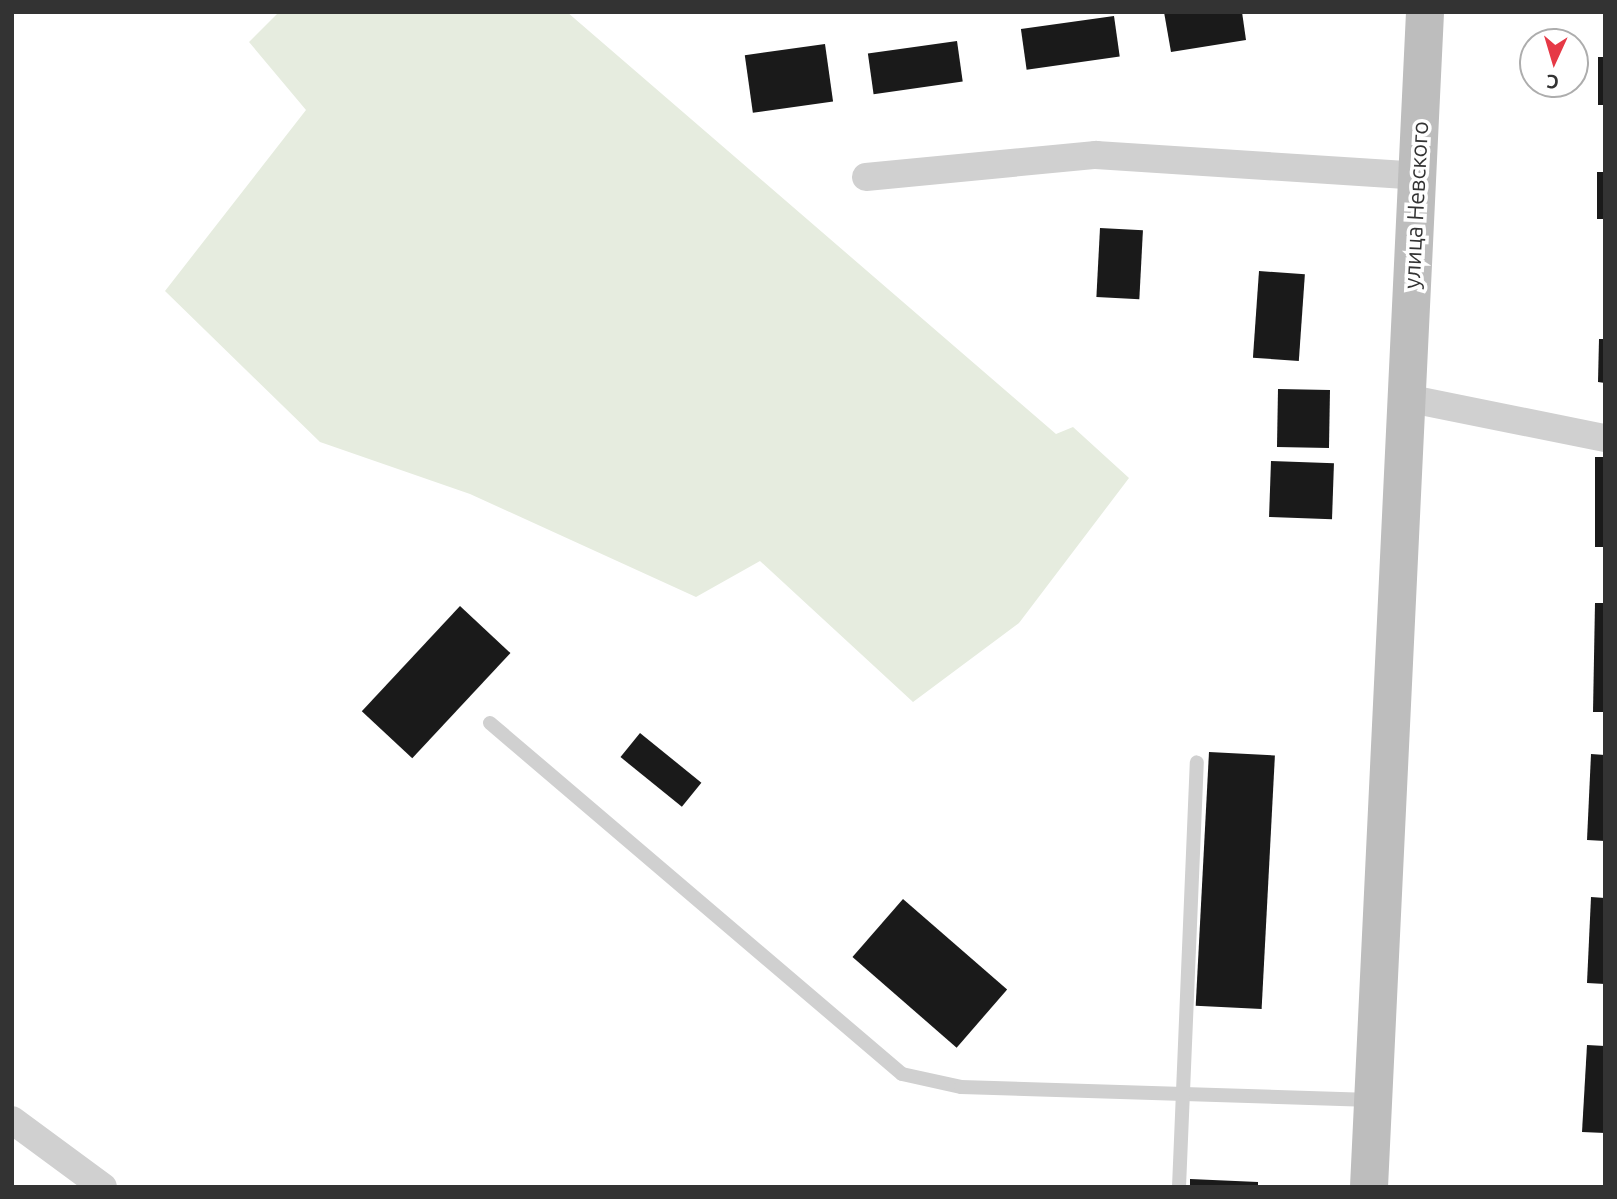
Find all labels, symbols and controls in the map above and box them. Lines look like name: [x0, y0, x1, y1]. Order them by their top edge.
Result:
north arrow: [1519, 28, 1589, 98]
text: С: [1546, 71, 1560, 93]
street label: улица Невского: [1398, 120, 1434, 290]

